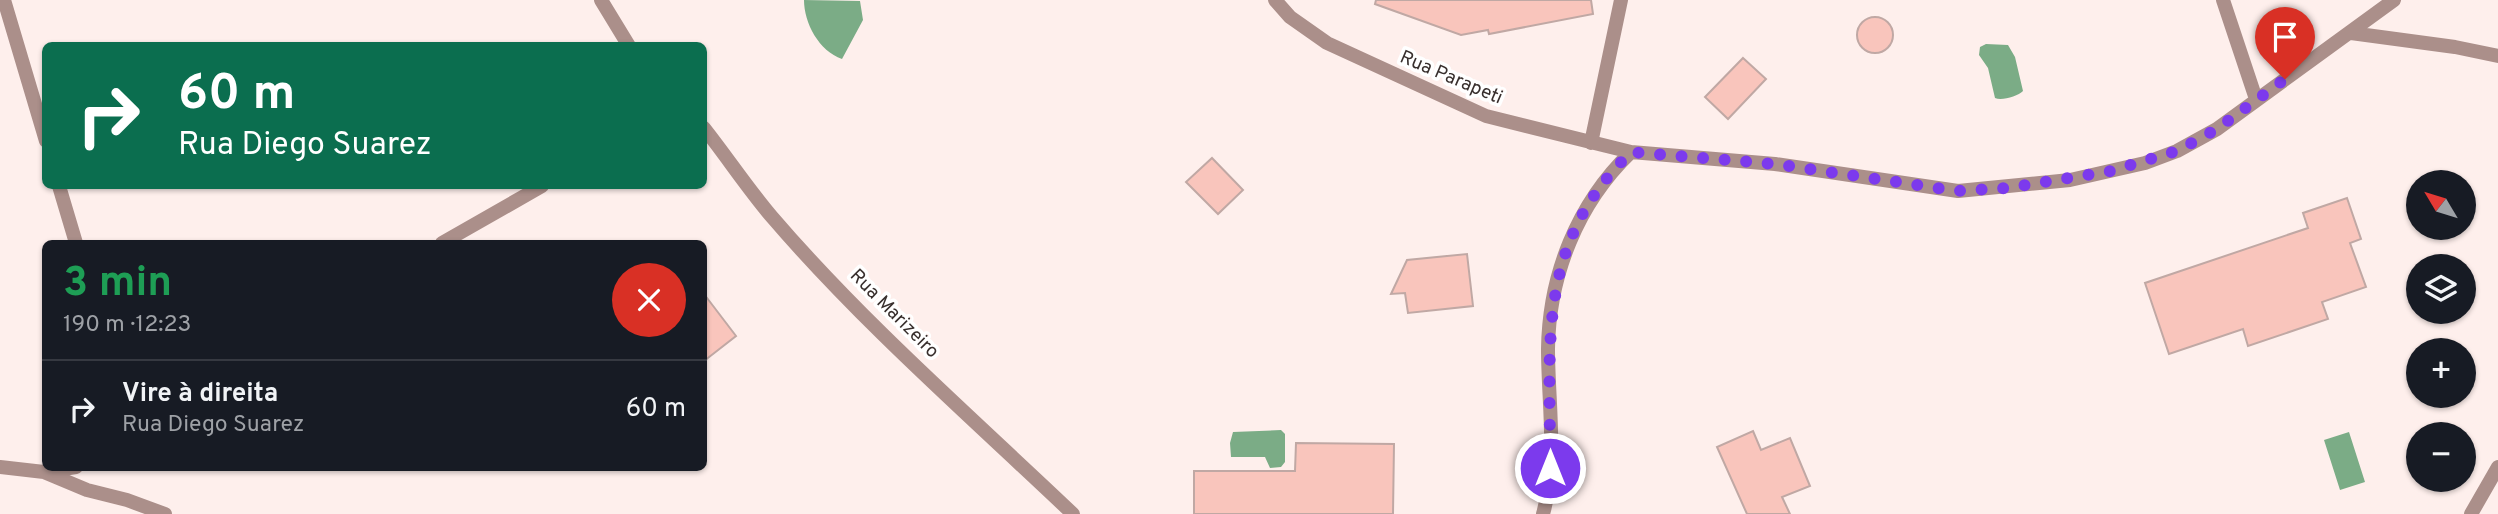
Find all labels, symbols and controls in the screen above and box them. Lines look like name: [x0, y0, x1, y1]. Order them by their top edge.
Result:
pin: [2255, 7, 2315, 79]
icon: arrive: [2266, 18, 2304, 56]
street label: Rua Parapeti: [1396, 46, 1506, 110]
text: 60 m: [178, 65, 296, 127]
icon: right: [63, 70, 154, 161]
text: Rua Diego Suarez: [178, 126, 432, 166]
north arrow: [2406, 170, 2476, 240]
map controls: [2406, 170, 2476, 492]
button: layers: [2406, 254, 2476, 324]
text: 3 min: [63, 258, 172, 311]
button: close: [612, 263, 686, 337]
street label: Rua Marizeiro: [844, 264, 944, 364]
text: 190 m · 12:23: [63, 311, 191, 340]
button: +: [2406, 338, 2476, 408]
text: Vire à direita: [122, 378, 278, 411]
icon: right: [63, 390, 101, 428]
text: 60 m: [626, 393, 686, 426]
text: Rua Diego Suarez: [122, 411, 304, 440]
button: −: [2406, 422, 2476, 492]
position arrow: [1513, 431, 1587, 505]

